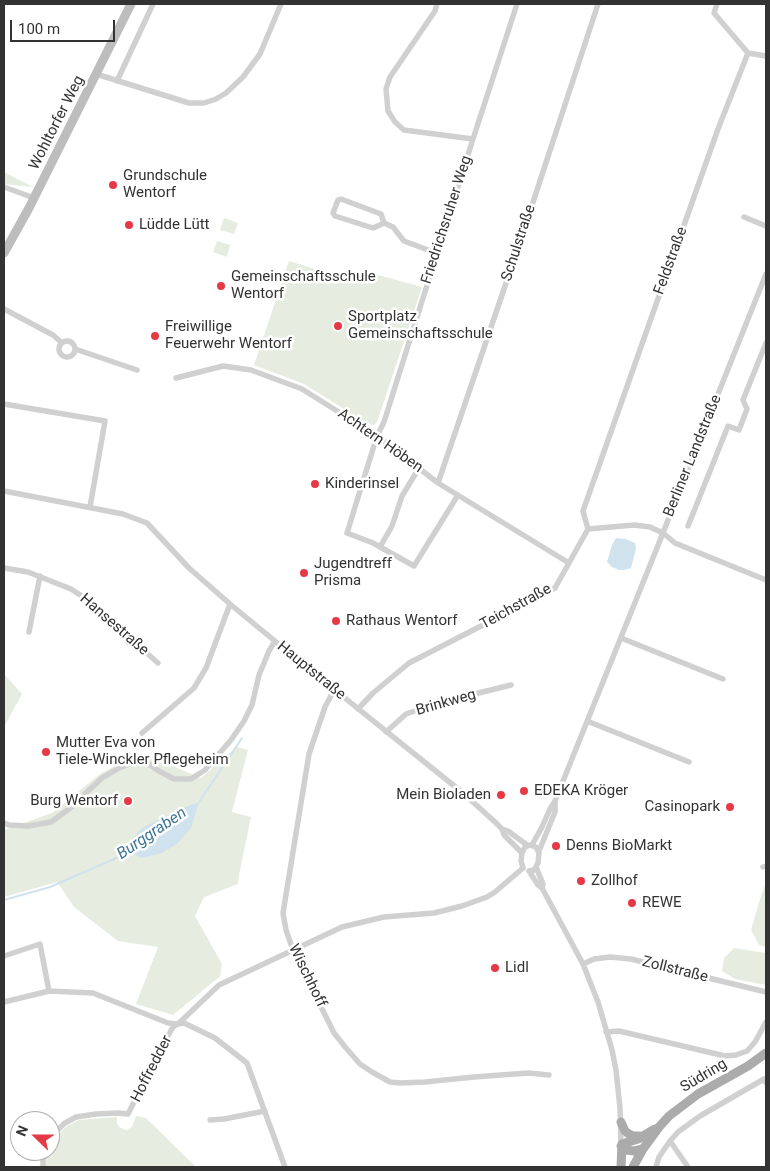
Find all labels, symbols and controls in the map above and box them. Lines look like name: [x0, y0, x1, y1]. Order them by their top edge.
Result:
scale bar: [12, 10, 118, 42]
text: 100 m: [18, 20, 60, 38]
street label: Wohltorfer Weg: [26, 73, 88, 173]
street label: Friedrichsruher Weg: [418, 154, 476, 286]
place label: Grundschule Wentorf: [123, 167, 207, 202]
marker: Grundschule Wentorf: [107, 179, 119, 191]
street label: Schulstraße: [498, 202, 540, 284]
place label: Lüdde Lütt: [139, 216, 209, 234]
marker: Lüdde Lütt: [123, 219, 135, 231]
street label: Feldstraße: [650, 225, 692, 297]
place label: Gemeinschaftsschule Wentorf: [231, 268, 376, 303]
marker: Gemeinschaftsschule Wentorf: [215, 280, 227, 292]
place label: Sportplatz Gemeinschaftsschule: [348, 308, 493, 343]
place label: Freiwillige Feuerwehr Wentorf: [165, 318, 292, 353]
marker: Sportplatz Gemeinschaftsschule: [332, 320, 344, 332]
marker: Freiwillige Feuerwehr Wentorf: [149, 330, 161, 342]
street label: Berliner Landstraße: [660, 392, 726, 520]
street label: Achtern Höben: [334, 405, 426, 477]
place label: Kinderinsel: [325, 475, 399, 493]
marker: Kinderinsel: [309, 478, 321, 490]
place label: Jugendtreff Prisma: [314, 555, 392, 590]
marker: Jugendtreff Prisma: [298, 567, 310, 579]
street label: Teichstraße: [477, 580, 555, 634]
street label: Hansestraße: [76, 590, 152, 660]
place label: Rathaus Wentorf: [346, 612, 458, 630]
marker: Rathaus Wentorf: [330, 615, 342, 627]
street label: Hauptstraße: [273, 638, 349, 704]
street label: Brinkweg: [414, 686, 478, 720]
place label: Mutter Eva von Tiele-Winckler Pflegeheim: [56, 734, 229, 769]
marker: Mutter Eva von Tiele-Winckler Pflegeheim: [40, 746, 52, 758]
place label: EDEKA Kröger: [534, 782, 628, 800]
marker: EDEKA Kröger: [518, 785, 530, 797]
place label: Mein Bioladen: [396, 786, 491, 804]
marker: Mein Bioladen: [495, 789, 507, 801]
place label: Burg Wentorf: [30, 792, 118, 810]
marker: Burg Wentorf: [122, 795, 134, 807]
place label: Casinopark: [645, 798, 720, 816]
marker: Casinopark: [724, 801, 736, 813]
water label: Burggraben: [114, 804, 190, 864]
place label: Denns BioMarkt: [566, 837, 672, 855]
marker: Denns BioMarkt: [550, 840, 562, 852]
place label: Zollhof: [591, 872, 638, 890]
marker: Zollhof: [575, 875, 587, 887]
place label: REWE: [642, 894, 682, 912]
marker: REWE: [626, 897, 638, 909]
street label: Wischhoff: [284, 941, 330, 1011]
street label: Zollstraße: [640, 953, 710, 987]
place label: Lidl: [505, 959, 529, 977]
marker: Lidl: [489, 962, 501, 974]
street label: Hoffredder: [128, 1033, 176, 1105]
street label: Südring: [677, 1055, 731, 1097]
north arrow: [10, 1111, 60, 1161]
text: N: [13, 1123, 31, 1138]

